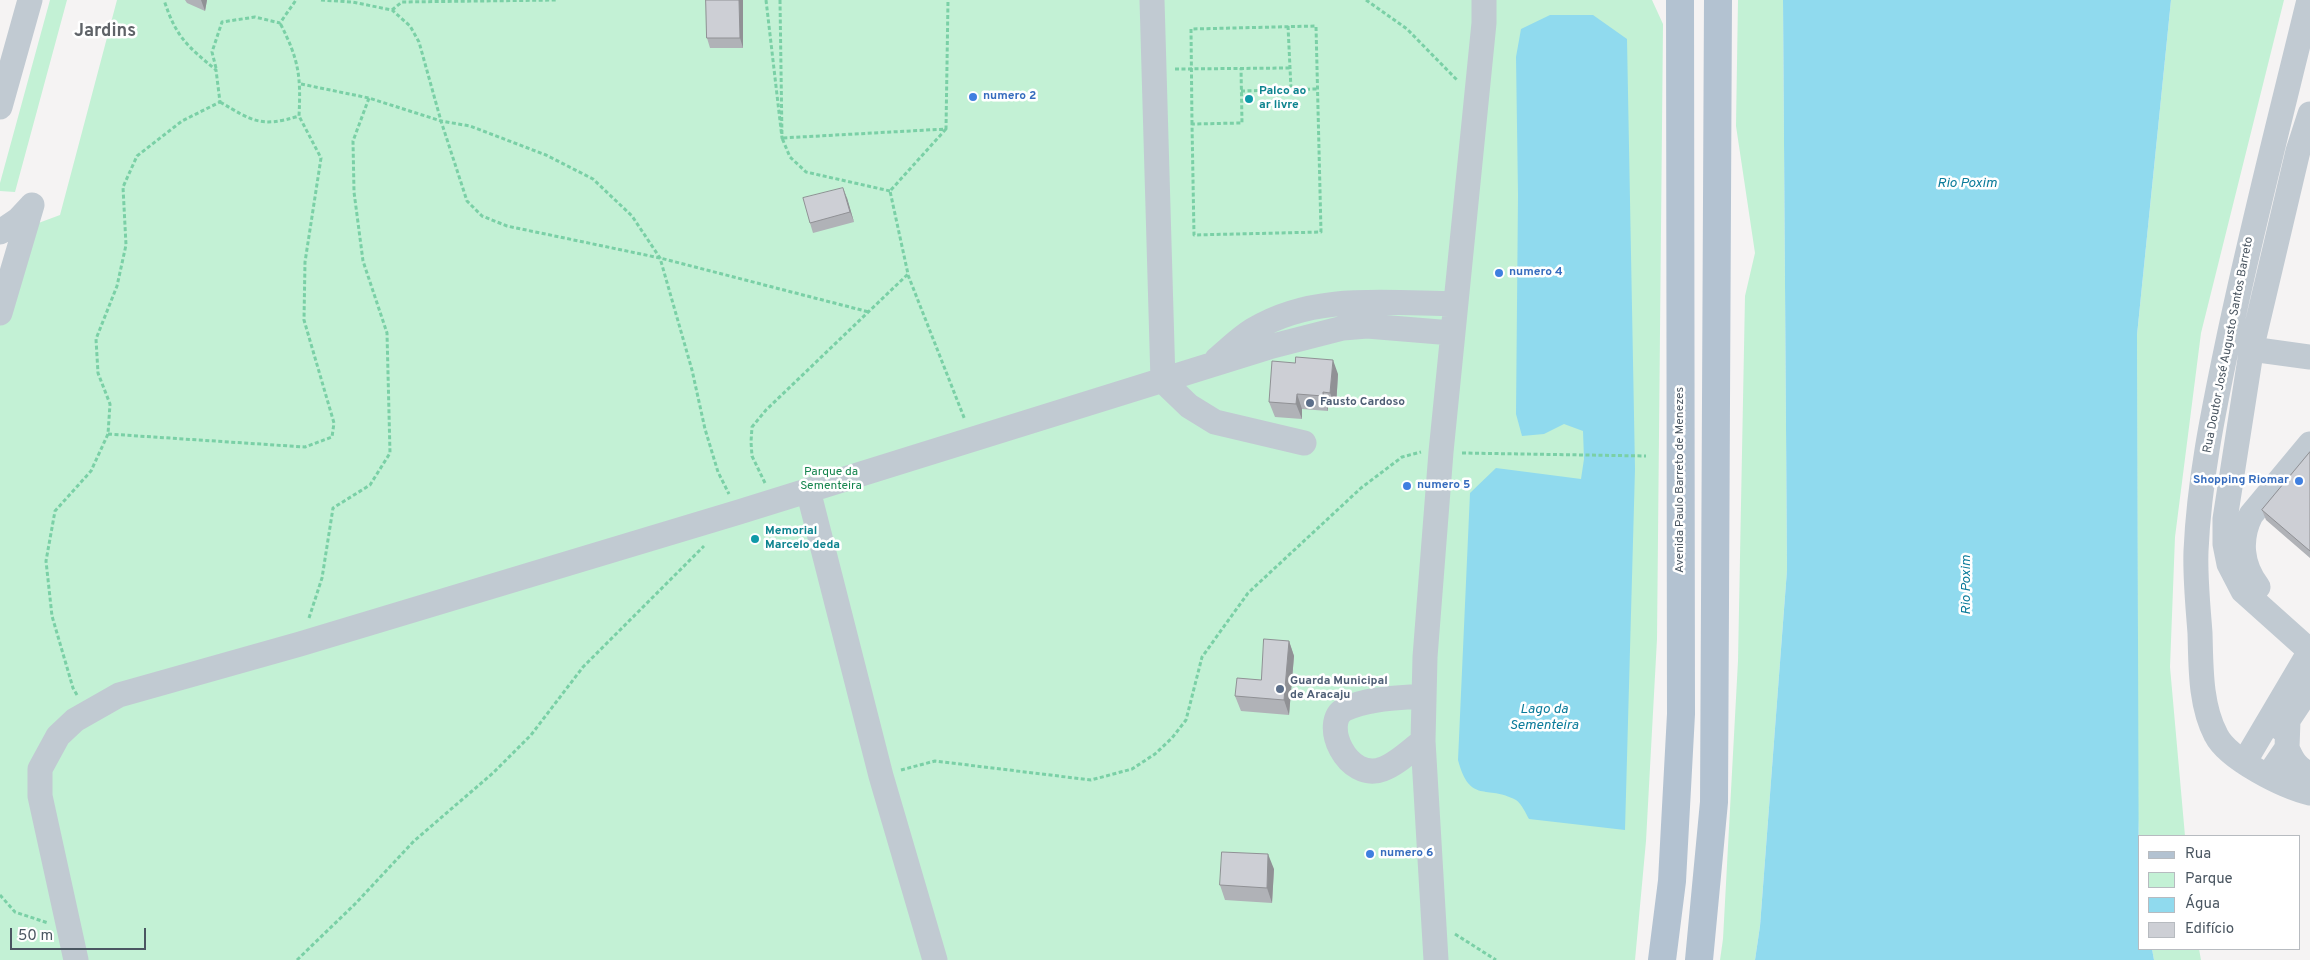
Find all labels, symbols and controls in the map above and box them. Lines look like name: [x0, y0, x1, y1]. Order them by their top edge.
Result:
district label: Jardins: [74, 21, 136, 43]
place label: Palco ao ar livre: [1259, 85, 1306, 113]
place label: numero 2: [983, 90, 1036, 104]
marker: numero 2: [967, 91, 979, 103]
marker: Palco ao ar livre: [1243, 93, 1255, 105]
water label: Rio Poxim: [1937, 176, 1997, 192]
street label: Rua Doutor José Augusto Santos Barreto: [2201, 236, 2257, 454]
place label: numero 4: [1509, 266, 1563, 280]
marker: numero 4: [1493, 267, 1505, 279]
street label: Avenida Paulo Barreto de Menezes: [1674, 387, 1688, 573]
place label: Fausto Cardoso: [1320, 396, 1405, 410]
marker: Fausto Cardoso: [1304, 397, 1316, 409]
park label: Parque da Sementeira: [800, 466, 862, 494]
place label: Shopping Riomar: [2193, 474, 2289, 488]
marker: Shopping Riomar: [2293, 475, 2305, 487]
place label: numero 5: [1417, 479, 1470, 493]
marker: numero 5: [1401, 480, 1413, 492]
place label: Memorial Marcelo deda: [765, 525, 840, 553]
marker: Memorial Marcelo deda: [749, 533, 761, 545]
water label: Rio Poxim: [1959, 555, 1975, 615]
place label: Guarda Municipal de Aracaju: [1290, 675, 1388, 703]
marker: Guarda Municipal de Aracaju: [1274, 683, 1286, 695]
water label: Lago da Sementeira: [1509, 702, 1579, 734]
legend: [2138, 835, 2300, 950]
text: Rua: [2185, 845, 2211, 864]
place label: numero 6: [1380, 847, 1433, 861]
marker: numero 6: [1364, 848, 1376, 860]
text: Parque: [2185, 870, 2233, 889]
text: Água: [2185, 895, 2220, 914]
scale bar: [12, 918, 149, 950]
text: Edifício: [2185, 920, 2234, 939]
text: 50 m: [18, 927, 53, 946]

